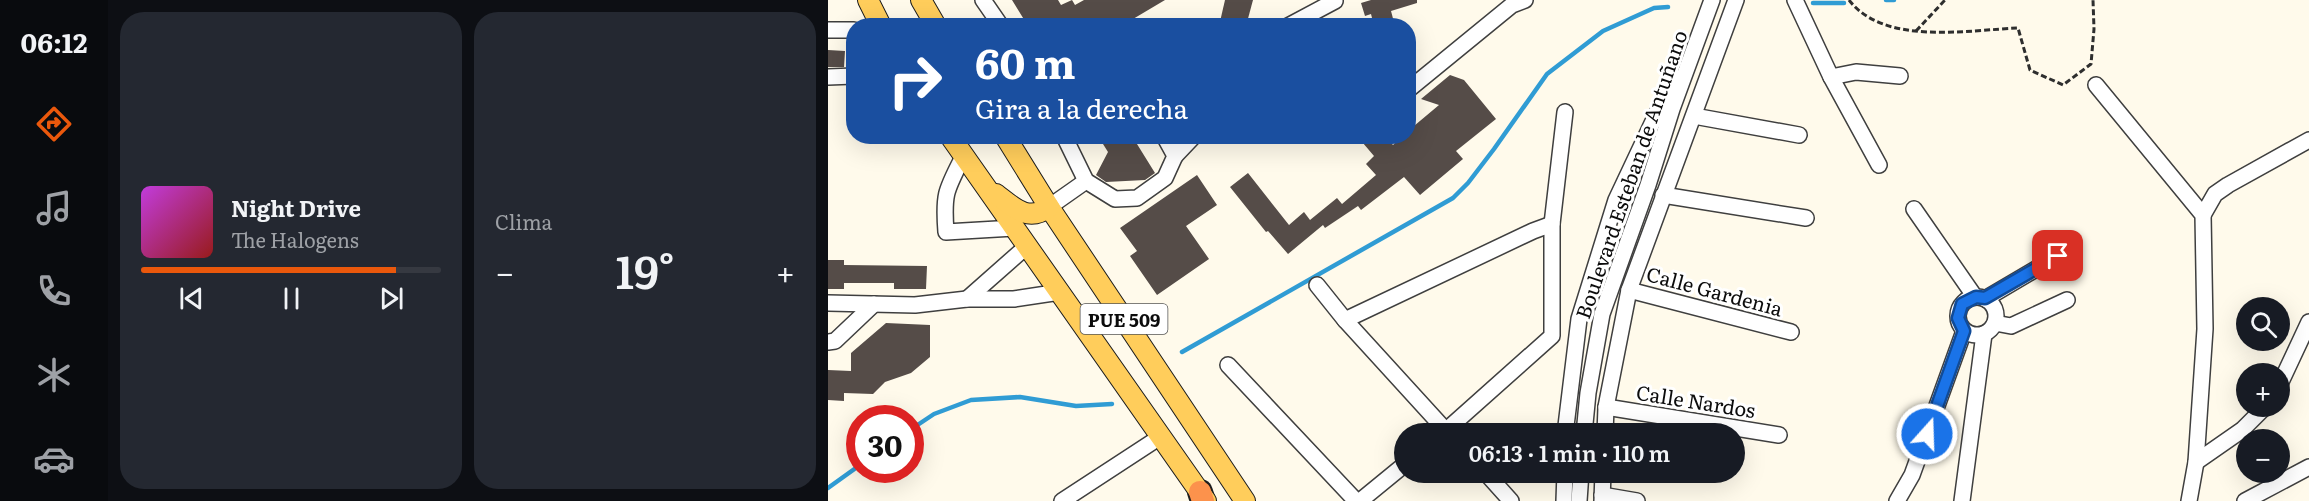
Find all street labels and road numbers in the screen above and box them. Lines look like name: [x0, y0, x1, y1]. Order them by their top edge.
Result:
street label: Boulevard Esteban de Antuñano: [1566, 26, 1694, 322]
street label: Calle Gardenia: [1644, 257, 1787, 323]
road number: PUE 509: [1080, 304, 1168, 334]
street label: Calle Nardos: [1634, 376, 1758, 424]

